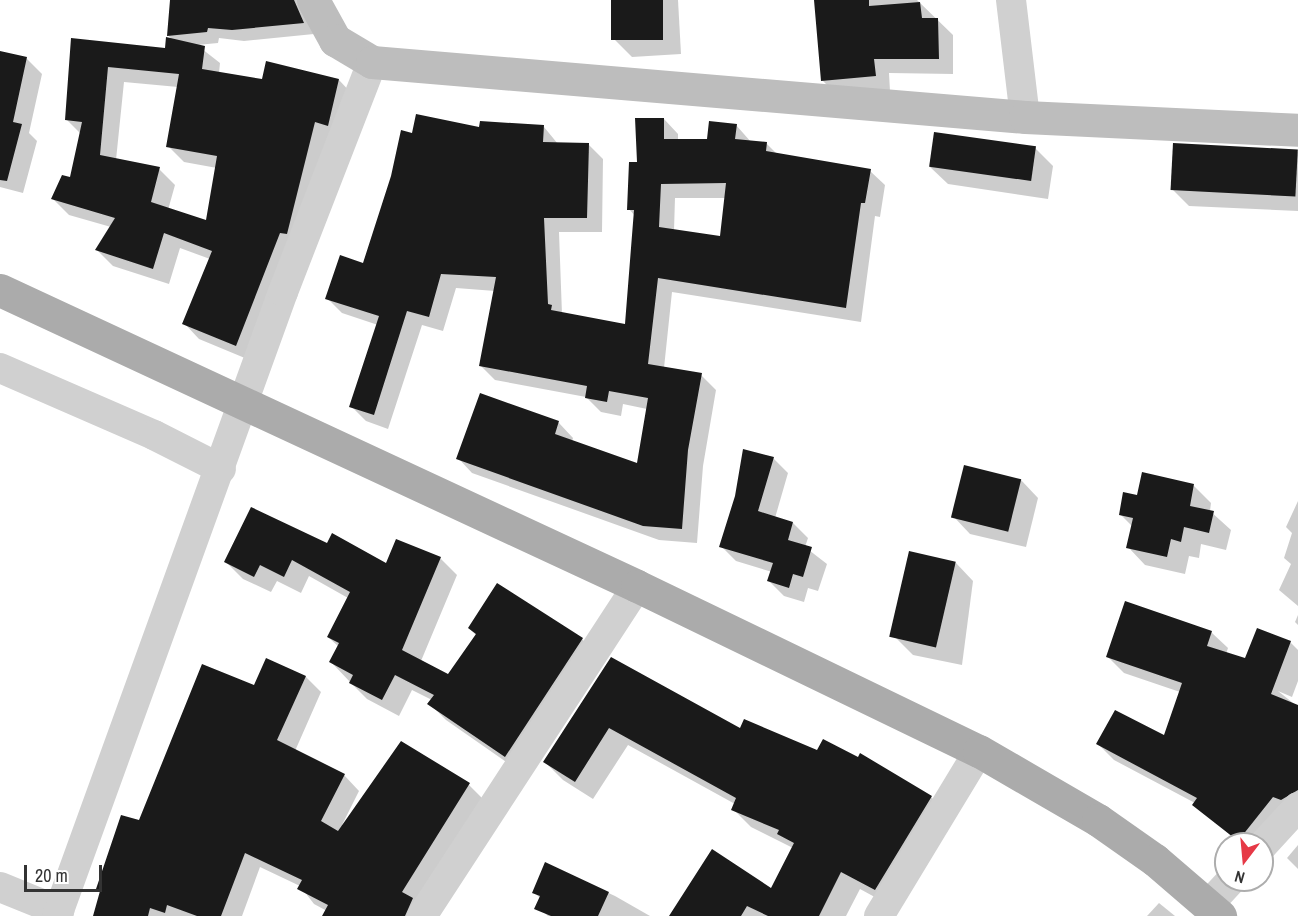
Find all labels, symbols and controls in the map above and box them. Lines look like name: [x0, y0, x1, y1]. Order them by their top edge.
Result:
north arrow: [1214, 832, 1274, 892]
scale bar: [27, 853, 105, 891]
text: 20 m: [35, 863, 68, 888]
text: N: [1232, 866, 1247, 889]

